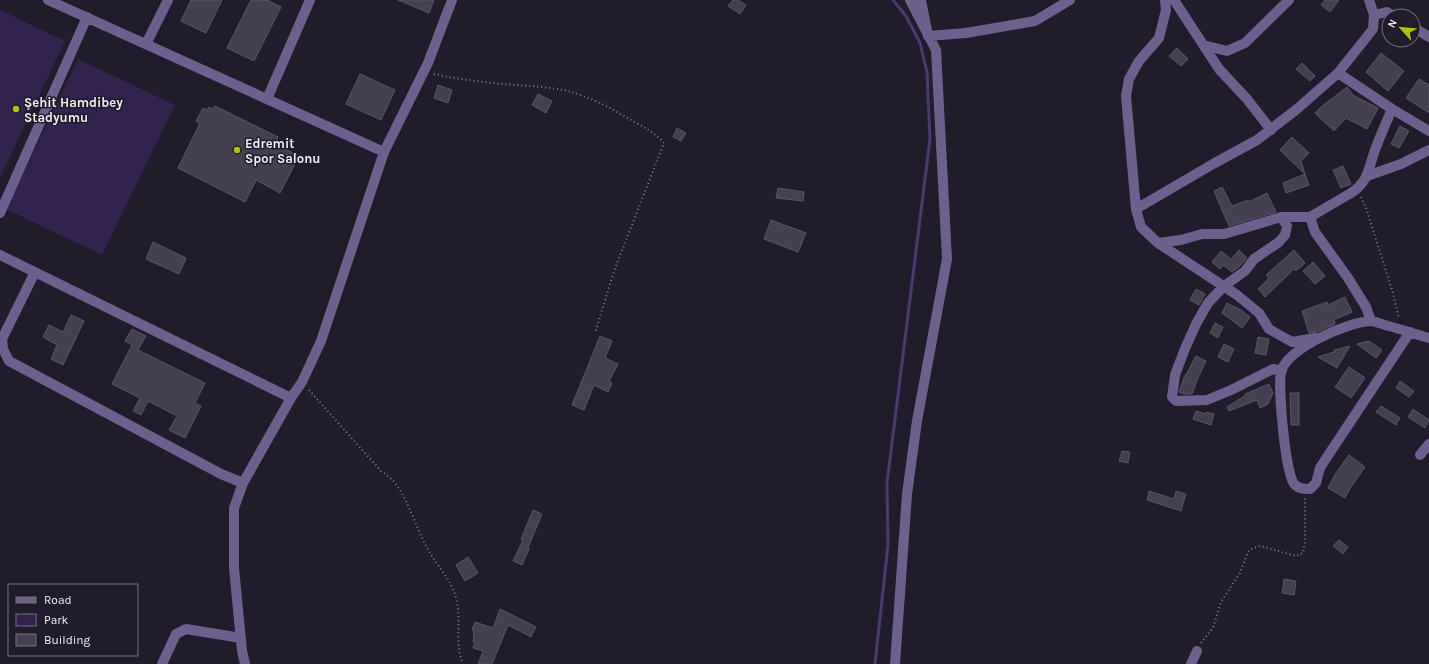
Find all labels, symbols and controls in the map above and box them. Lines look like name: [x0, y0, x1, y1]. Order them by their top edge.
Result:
north arrow: [1381, 8, 1421, 48]
text: N: [1385, 17, 1400, 30]
place label: Şehit Hamdibey Stadyumu: [24, 95, 123, 125]
marker: Şehit Hamdibey Stadyumu: [11, 104, 21, 114]
place label: Edremit Spor Salonu: [245, 136, 320, 166]
marker: Edremit Spor Salonu: [232, 145, 242, 155]
legend: [8, 584, 138, 656]
text: Road: [44, 593, 72, 607]
text: Park: [44, 613, 69, 627]
text: Building: [44, 633, 91, 647]

